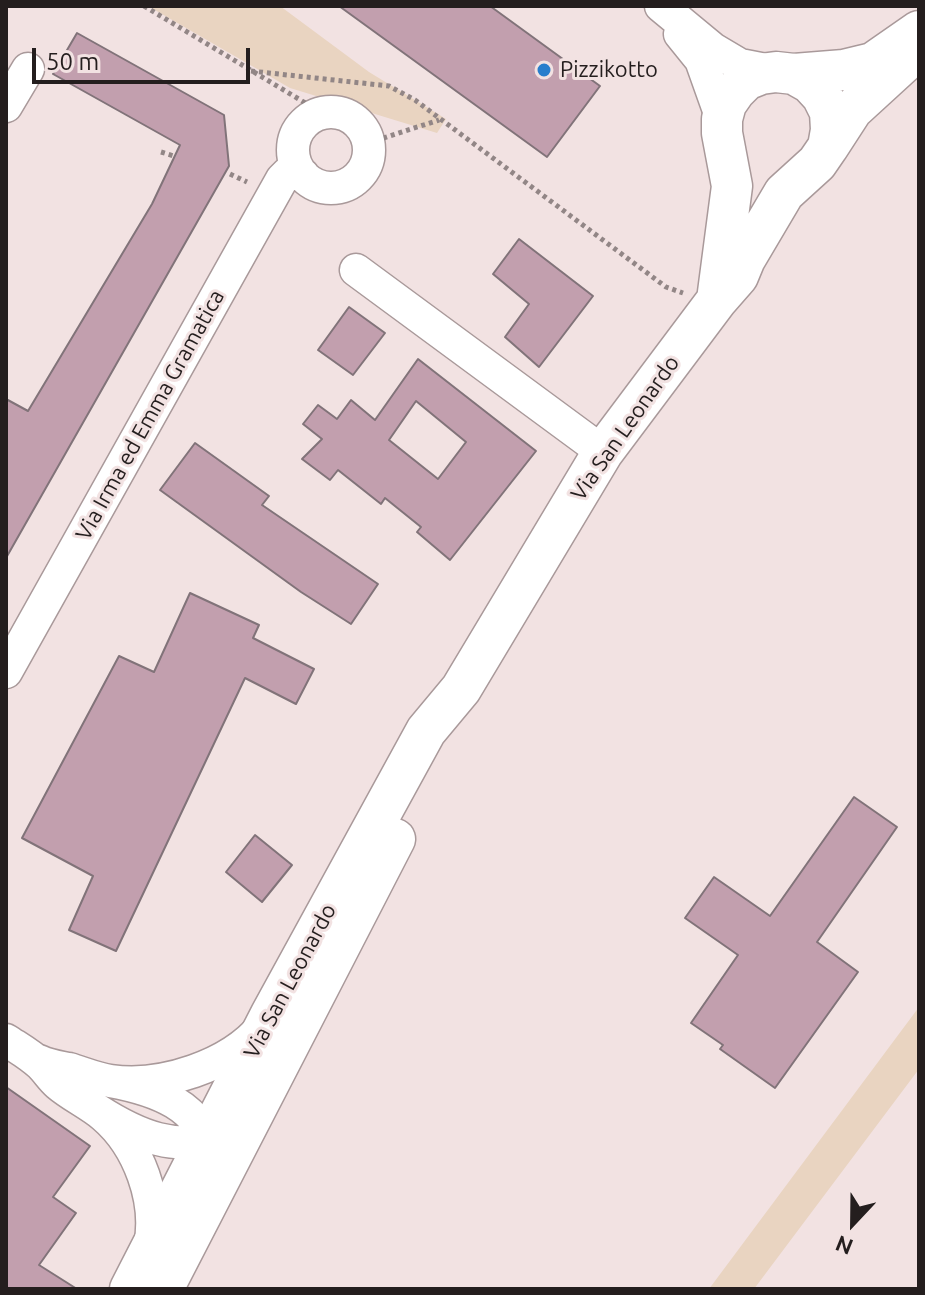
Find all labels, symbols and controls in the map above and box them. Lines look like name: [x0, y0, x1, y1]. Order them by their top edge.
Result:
scale bar: [36, 32, 254, 82]
text: 50 m: [46, 48, 99, 75]
place label: Pizzikotto: [560, 57, 658, 83]
marker: Pizzikotto: [535, 61, 553, 79]
street label: Via Irma ed Emma Gramatica: [70, 285, 230, 545]
street label: Via San Leonardo: [565, 350, 685, 506]
street label: Via San Leonardo: [238, 899, 342, 1063]
north arrow: [813, 1183, 893, 1263]
text: N: [832, 1231, 856, 1260]

